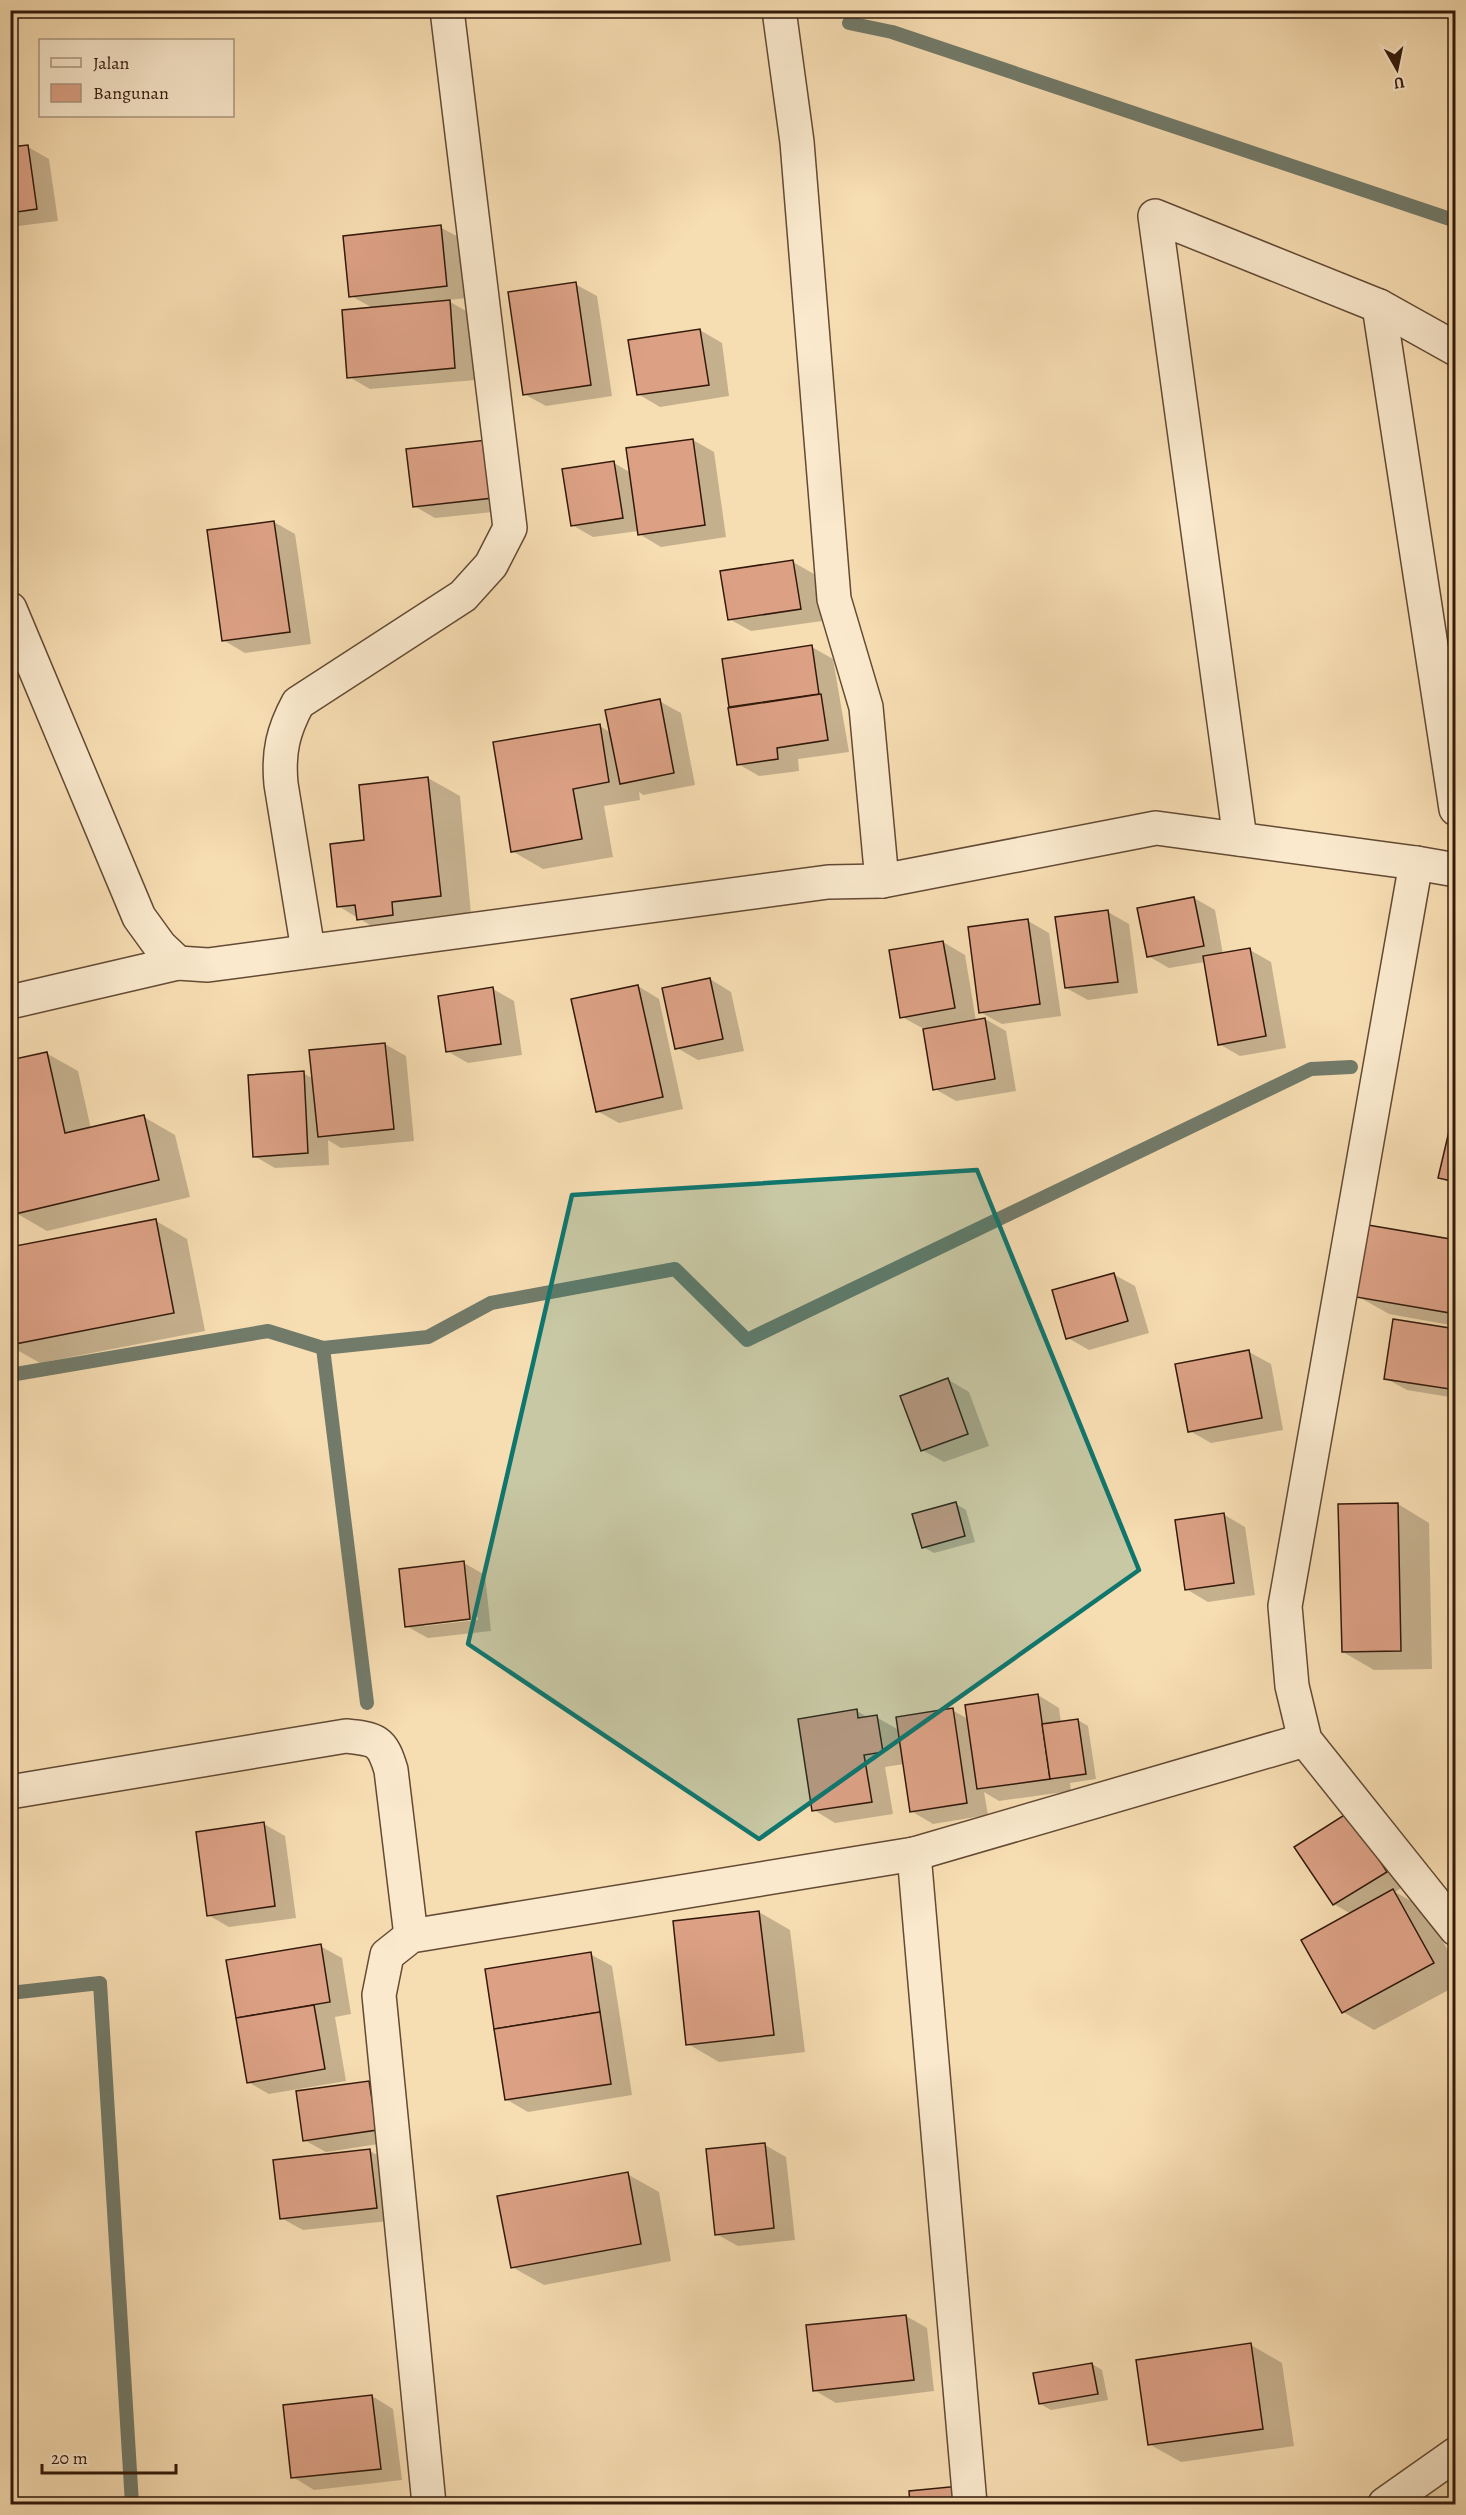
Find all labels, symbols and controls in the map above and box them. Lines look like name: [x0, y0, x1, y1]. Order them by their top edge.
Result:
legend: [39, 39, 234, 117]
north arrow: [1367, 39, 1427, 99]
text: Jalan: [93, 51, 130, 75]
text: U: [1392, 71, 1406, 95]
text: Bangunan: [93, 81, 169, 105]
scale bar: [42, 2437, 176, 2475]
text: 20 m: [51, 2446, 88, 2470]

